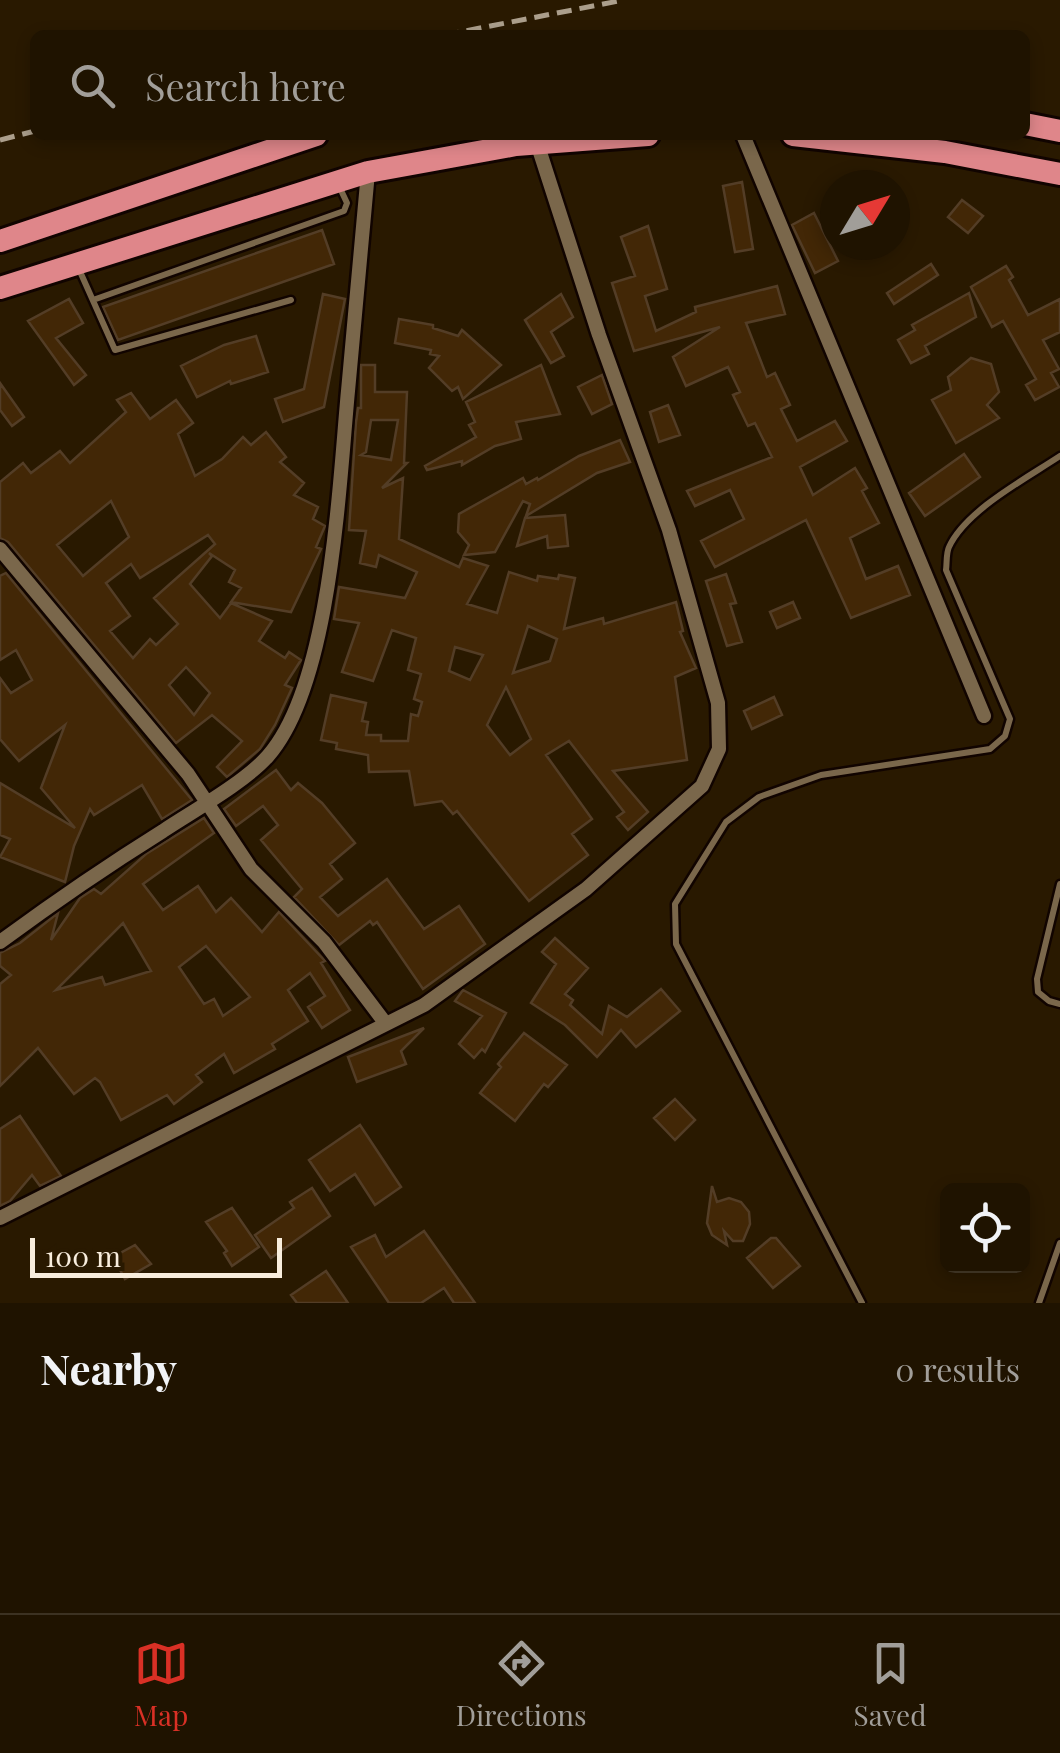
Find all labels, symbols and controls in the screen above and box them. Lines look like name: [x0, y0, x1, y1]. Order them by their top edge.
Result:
search box: [30, 30, 1030, 140]
icon: search: [65, 58, 120, 113]
text: Search here: [145, 60, 346, 111]
north arrow: [820, 170, 910, 260]
map controls: [940, 1183, 1030, 1273]
button: locate: [940, 1183, 1030, 1273]
scale bar: [30, 1233, 282, 1278]
text: 100 m: [45, 1237, 121, 1274]
text: Nearby: [40, 1340, 177, 1396]
text: 0 results: [895, 1347, 1020, 1390]
tab: Map: [134, 1636, 189, 1733]
tab: Directions: [456, 1636, 586, 1733]
tab: Saved: [854, 1636, 926, 1733]

